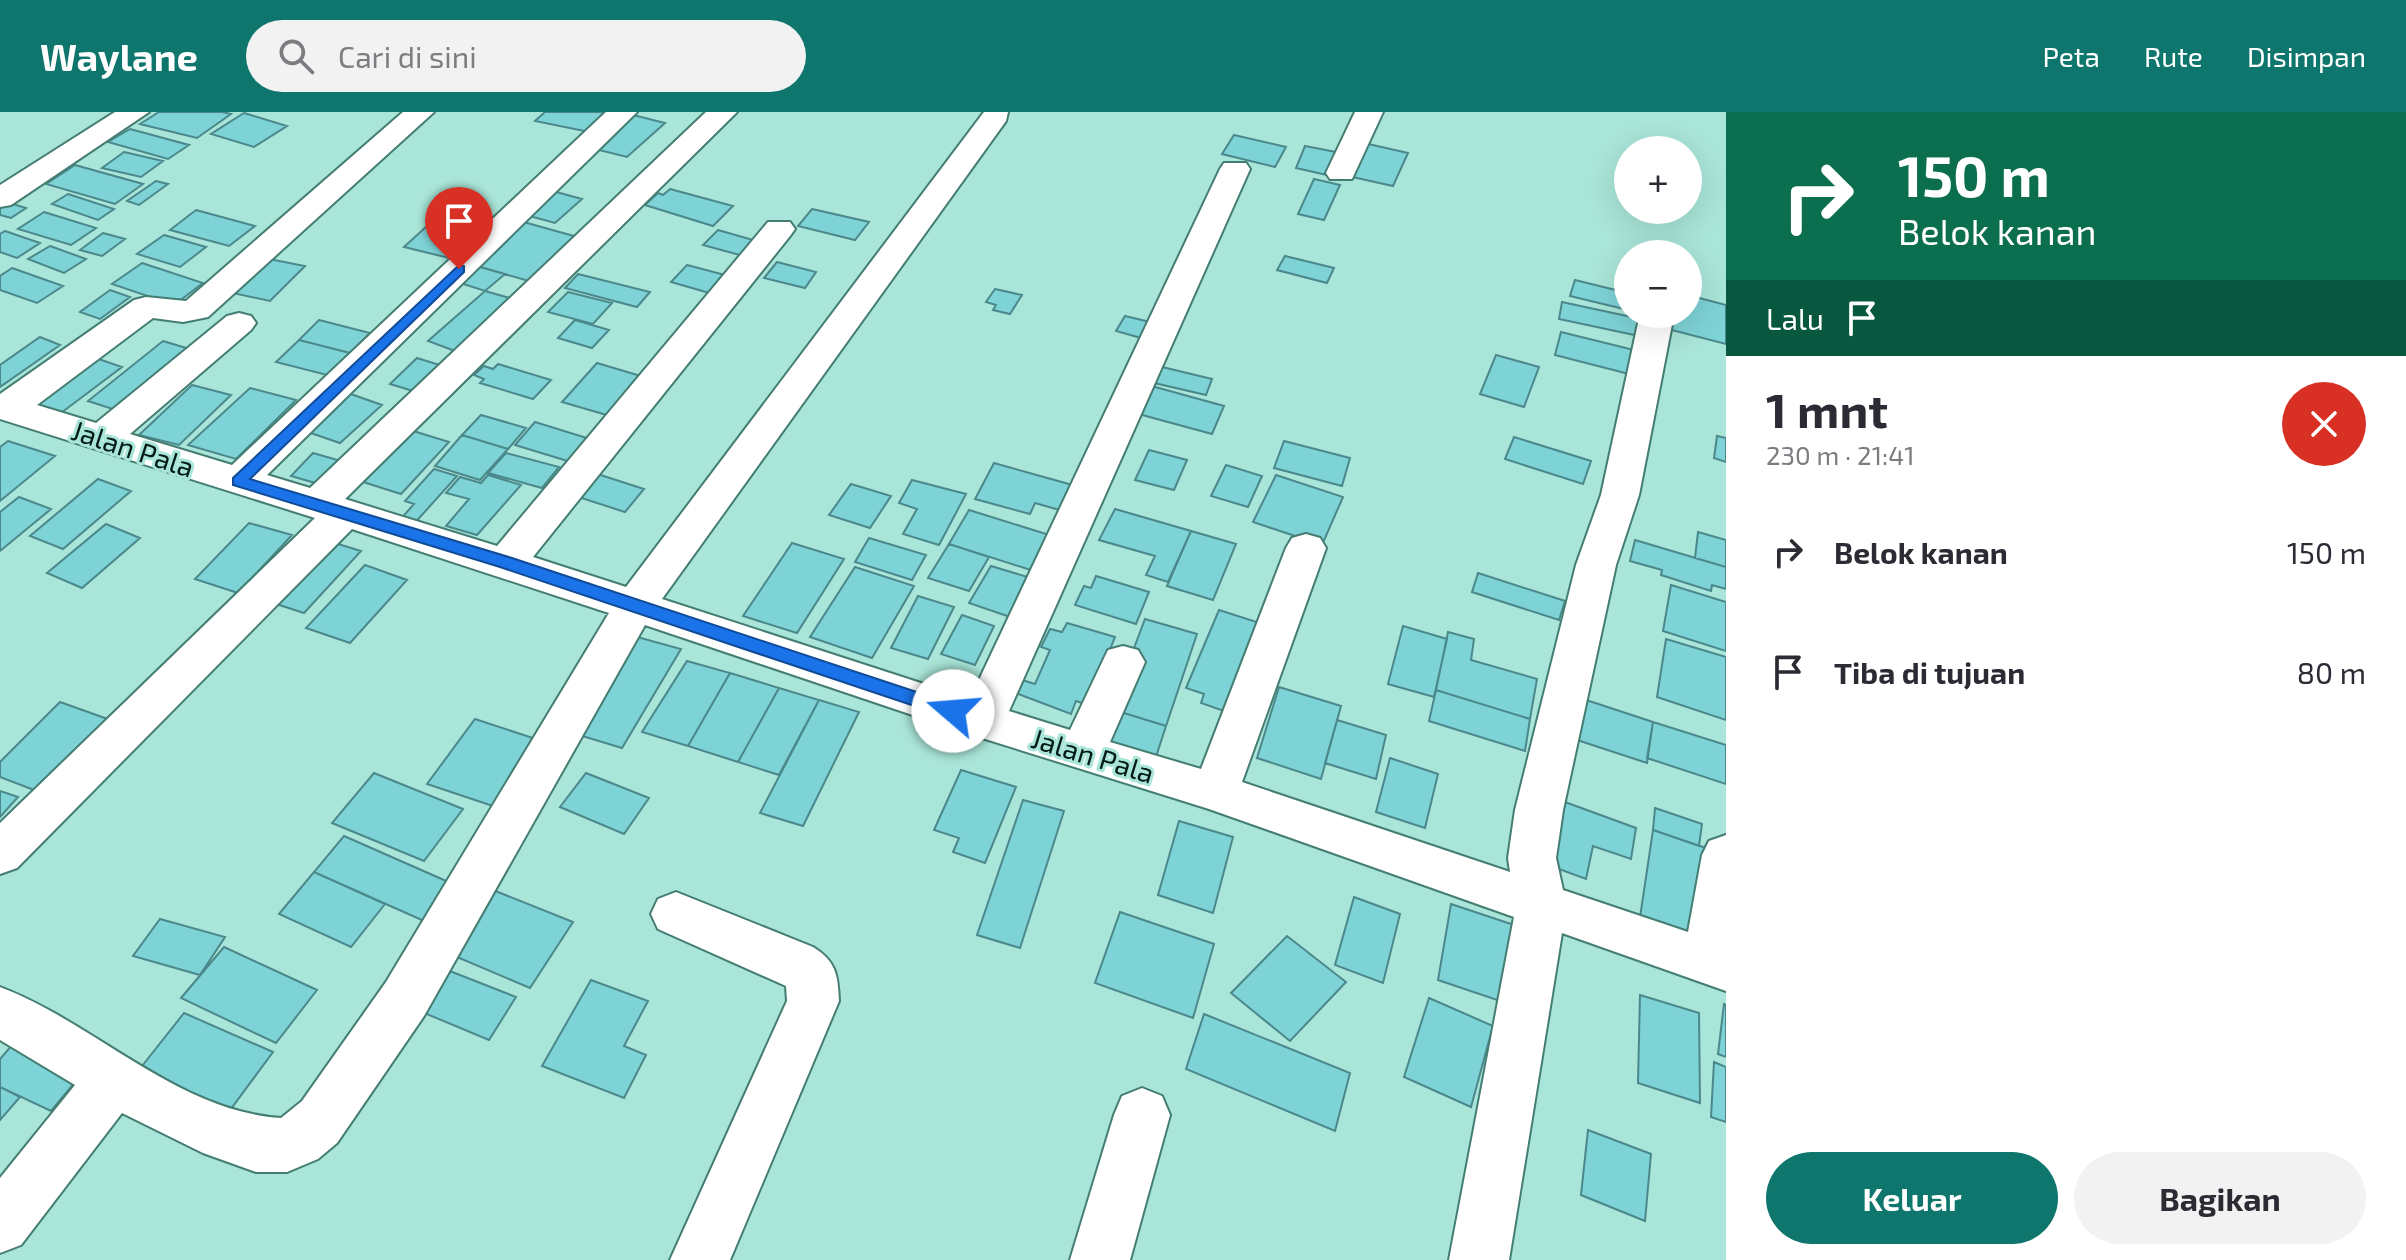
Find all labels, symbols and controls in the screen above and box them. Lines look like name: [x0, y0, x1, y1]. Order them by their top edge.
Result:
search box: [246, 20, 806, 92]
text: Waylane: [40, 33, 198, 79]
icon: search: [274, 34, 318, 78]
text: Cari di sini: [338, 38, 477, 74]
text: Peta: [2042, 39, 2100, 73]
text: Rute: [2144, 39, 2203, 73]
text: Disimpan: [2247, 39, 2366, 73]
map controls: [1614, 136, 1702, 328]
button: +: [1614, 136, 1702, 224]
text: 150 m: [1898, 141, 2050, 208]
icon: right: [1766, 144, 1870, 248]
pin: [425, 187, 493, 269]
icon: arrive: [437, 199, 481, 243]
text: Belok kanan: [1898, 209, 2096, 252]
button: −: [1614, 240, 1702, 328]
icon: arrive: [1840, 296, 1884, 340]
text: Lalu: [1766, 300, 1824, 336]
text: 1 mnt: [1766, 380, 1888, 438]
button: close: [2282, 382, 2366, 466]
street label: Jalan Pala: [68, 412, 198, 484]
text: 230 m · 21:41: [1766, 439, 1915, 470]
icon: right: [1766, 530, 1810, 574]
text: Belok kanan: [1834, 534, 2008, 570]
text: 150 m: [2287, 534, 2366, 570]
icon: arrive: [1766, 650, 1810, 694]
text: Tiba di tujuan: [1834, 654, 2025, 690]
text: 80 m: [2297, 654, 2366, 690]
position arrow: [911, 669, 995, 753]
street label: Jalan Pala: [1028, 720, 1158, 790]
button: Keluar: [1766, 1152, 2058, 1244]
button: Bagikan: [2074, 1152, 2366, 1244]

